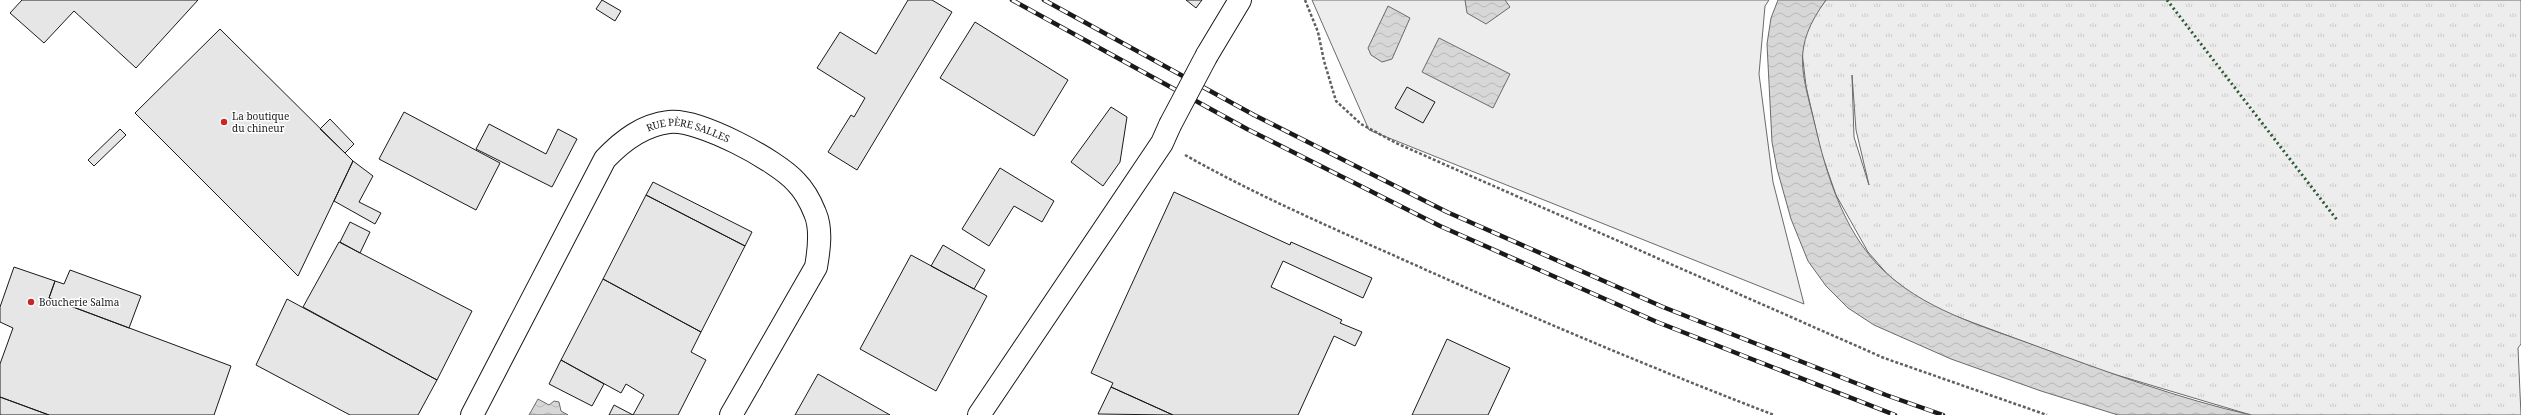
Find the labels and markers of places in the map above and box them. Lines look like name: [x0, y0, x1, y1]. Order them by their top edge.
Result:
place label: La boutique du chineur: [232, 109, 289, 135]
marker: La boutique du chineur: [219, 117, 229, 127]
place label: Boucherie Salma: [39, 295, 120, 309]
marker: Boucherie Salma: [26, 297, 36, 307]

